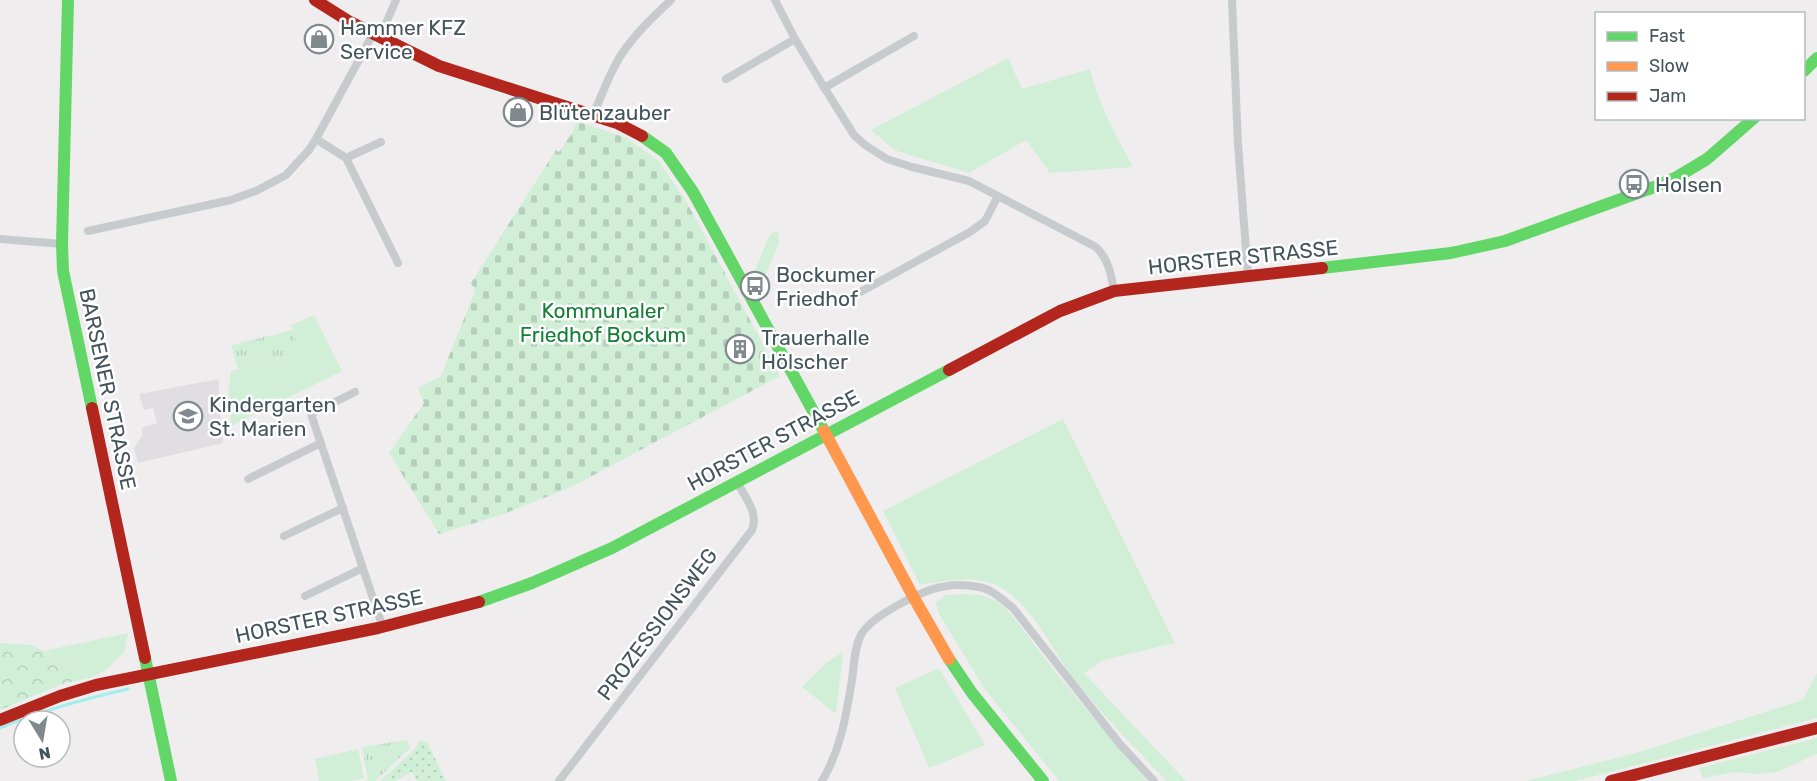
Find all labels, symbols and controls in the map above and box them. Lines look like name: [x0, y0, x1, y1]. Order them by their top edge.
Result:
legend: [1595, 12, 1805, 120]
place label: Hammer KFZ Service: [340, 15, 466, 64]
shop icon: Hammer KFZ Service: [303, 23, 335, 55]
text: Fast: [1649, 25, 1685, 47]
text: Slow: [1649, 55, 1689, 77]
text: Jam: [1649, 85, 1686, 107]
shop icon: Blütenzauber: [502, 96, 534, 128]
place label: Blütenzauber: [539, 100, 671, 125]
bus stop icon: Holsen: [1618, 168, 1650, 200]
place label: Holsen: [1655, 172, 1722, 197]
street label: HORSTER STRASSE: [1147, 235, 1339, 279]
place label: Bockumer Friedhof: [776, 262, 876, 311]
bus stop icon: Bockumer Friedhof: [739, 270, 771, 302]
street label: BARSENER STRASSE: [74, 286, 142, 492]
park label: Kommunaler Friedhof Bockum: [520, 298, 686, 347]
place label: Trauerhalle Hölscher: [761, 325, 870, 374]
building icon: Trauerhalle Hölscher: [724, 333, 756, 365]
street label: HORSTER STRASSE: [683, 384, 863, 496]
place label: Kindergarten St. Marien: [209, 392, 336, 441]
school or university icon: Kindergarten St. Marien: [172, 400, 204, 432]
street label: PROZESSIONSWEG: [592, 543, 722, 705]
street label: HORSTER STRASSE: [233, 584, 425, 648]
north arrow: [12, 709, 72, 769]
text: N: [37, 743, 52, 764]

